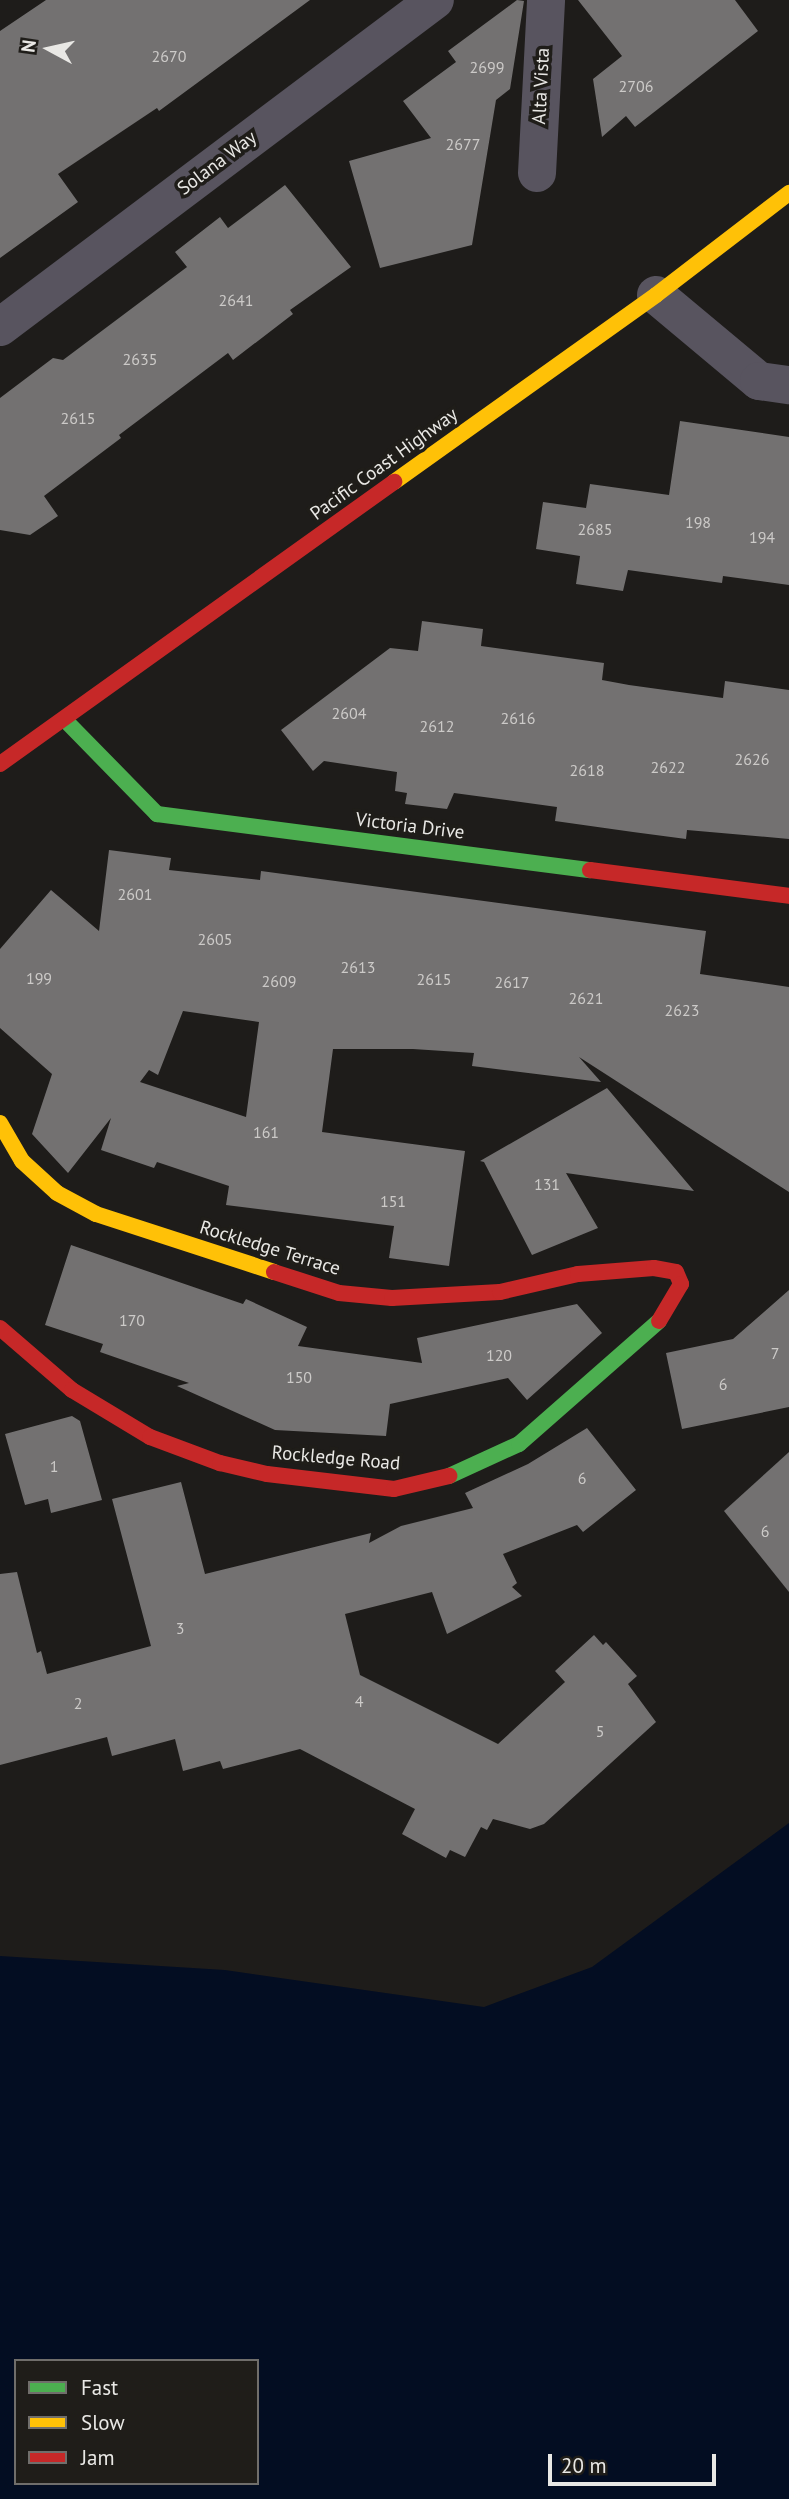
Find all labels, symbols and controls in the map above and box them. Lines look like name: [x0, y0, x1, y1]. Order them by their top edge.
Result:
north arrow: [14, 14, 84, 84]
text: N: [15, 38, 41, 54]
house number: 2670: [152, 46, 186, 66]
street label: Alta Vista: [528, 47, 554, 125]
house number: 2699: [470, 57, 504, 77]
house number: 2706: [619, 76, 653, 96]
street label: Solana Way: [173, 126, 261, 200]
house number: 2677: [446, 134, 480, 154]
house number: 2641: [219, 290, 253, 310]
house number: 2635: [123, 349, 157, 369]
street label: Pacific Coast Highway: [306, 403, 462, 525]
house number: 2615: [61, 408, 95, 428]
house number: 198: [685, 512, 711, 532]
house number: 2685: [578, 519, 612, 539]
house number: 194: [749, 527, 775, 547]
house number: 2604: [332, 703, 366, 723]
house number: 2616: [501, 708, 535, 728]
house number: 2612: [420, 716, 454, 736]
house number: 2626: [735, 749, 769, 769]
house number: 2622: [651, 757, 685, 777]
house number: 2618: [570, 760, 604, 780]
street label: Victoria Drive: [354, 808, 466, 844]
house number: 2601: [118, 884, 152, 904]
house number: 2605: [198, 929, 232, 949]
house number: 2613: [341, 957, 375, 977]
house number: 199: [26, 968, 52, 988]
house number: 2615: [417, 969, 451, 989]
house number: 2609: [262, 971, 296, 991]
house number: 2617: [495, 972, 529, 992]
house number: 2621: [569, 988, 603, 1008]
house number: 2623: [665, 1000, 699, 1020]
house number: 161: [253, 1122, 279, 1142]
house number: 131: [534, 1174, 560, 1194]
house number: 151: [380, 1191, 406, 1211]
street label: Rockledge Terrace: [197, 1216, 343, 1280]
house number: 170: [119, 1310, 145, 1330]
house number: 7: [771, 1343, 779, 1363]
house number: 120: [486, 1345, 512, 1365]
house number: 150: [286, 1367, 312, 1387]
house number: 6: [719, 1374, 727, 1394]
street label: Rockledge Road: [271, 1441, 401, 1475]
house number: 1: [50, 1456, 58, 1476]
house number: 6: [578, 1468, 586, 1488]
house number: 6: [761, 1521, 769, 1541]
house number: 3: [176, 1618, 184, 1638]
house number: 4: [355, 1691, 363, 1711]
house number: 2: [74, 1693, 82, 1713]
house number: 5: [596, 1721, 604, 1741]
legend: [14, 2359, 259, 2485]
text: Fast: [81, 2374, 118, 2401]
text: Slow: [81, 2409, 125, 2436]
scale bar: [551, 2440, 719, 2484]
text: Jam: [81, 2444, 115, 2471]
text: 20 m: [561, 2452, 607, 2479]

